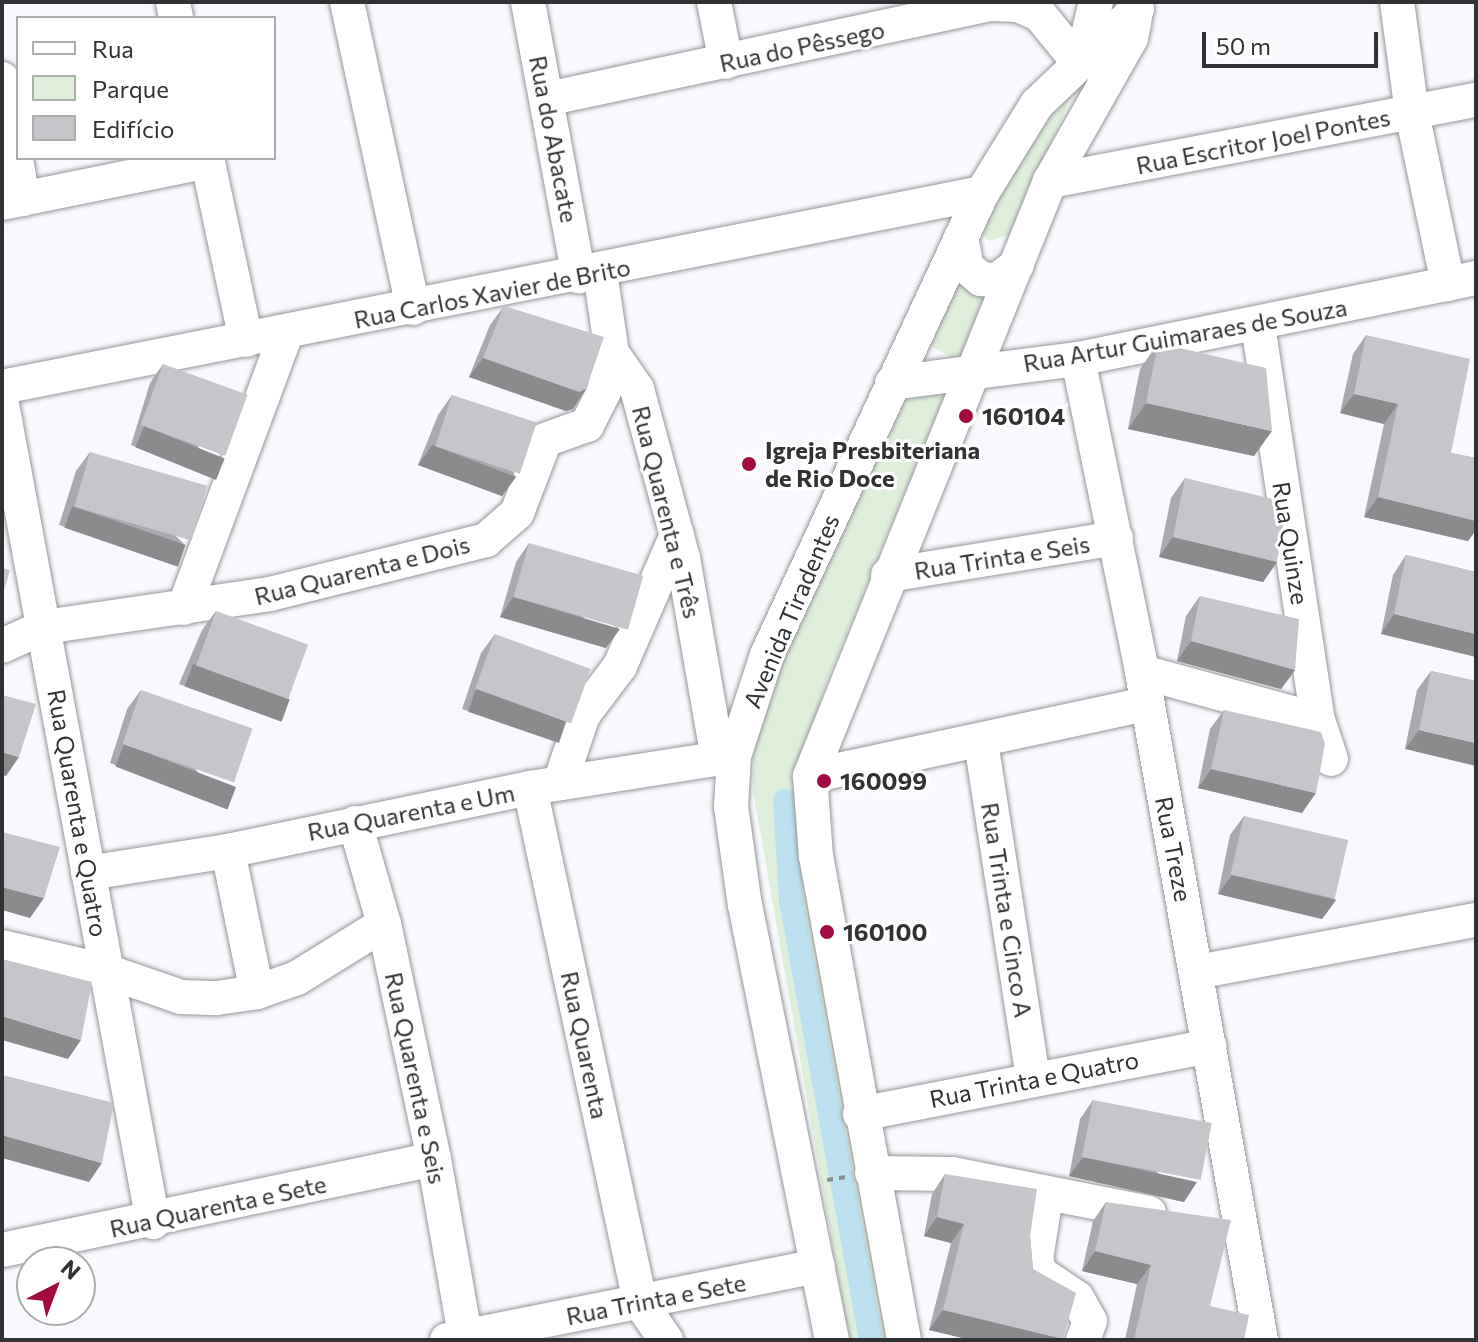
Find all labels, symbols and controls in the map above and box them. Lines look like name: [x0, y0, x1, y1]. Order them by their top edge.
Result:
street label: Rua do Pêssego: [717, 14, 887, 78]
legend: [16, 16, 276, 160]
scale bar: [1206, 16, 1382, 66]
text: 50 m: [1216, 31, 1271, 60]
text: Rua: [92, 34, 134, 63]
street label: Rua do Abacate: [524, 53, 584, 225]
text: Parque: [92, 74, 169, 103]
street label: Rua Escritor Joel Pontes: [1134, 102, 1392, 180]
text: Edifício: [92, 114, 174, 143]
street label: Rua Carlos Xavier de Brito: [351, 252, 633, 334]
street label: Rua Artur Guimaraes de Souza: [1021, 292, 1349, 378]
place label: 160104: [982, 402, 1065, 430]
street label: Rua Quarenta e Três: [627, 403, 707, 621]
marker: 160104: [957, 407, 975, 425]
place label: Igreja Presbiteriana de Rio Doce: [765, 436, 980, 492]
marker: Igreja Presbiteriana de Rio Doce: [740, 455, 758, 473]
street label: Rua Quinze: [1267, 480, 1315, 606]
street label: Avenida Tiradentes: [737, 510, 845, 712]
street label: Rua Quarenta e Dois: [251, 529, 473, 611]
street label: Rua Trinta e Seis: [912, 529, 1092, 585]
street label: Rua Quarenta e Quatro: [42, 687, 114, 939]
place label: 160099: [840, 767, 927, 795]
marker: 160099: [815, 772, 833, 790]
street label: Rua Quarenta e Um: [305, 778, 517, 846]
street label: Rua Treze: [1150, 794, 1198, 904]
street label: Rua Trinta e Cinco A: [976, 800, 1038, 1020]
place label: 160100: [843, 918, 927, 946]
marker: 160100: [818, 923, 836, 941]
street label: Rua Quarenta: [555, 969, 615, 1121]
street label: Rua Quarenta e Seis: [379, 970, 453, 1186]
street label: Rua Trinta e Quatro: [927, 1045, 1141, 1113]
street label: Rua Quarenta e Sete: [107, 1169, 329, 1243]
north arrow: [16, 1246, 96, 1326]
text: N: [56, 1254, 86, 1285]
street label: Rua Trinta e Sete: [564, 1267, 748, 1331]

